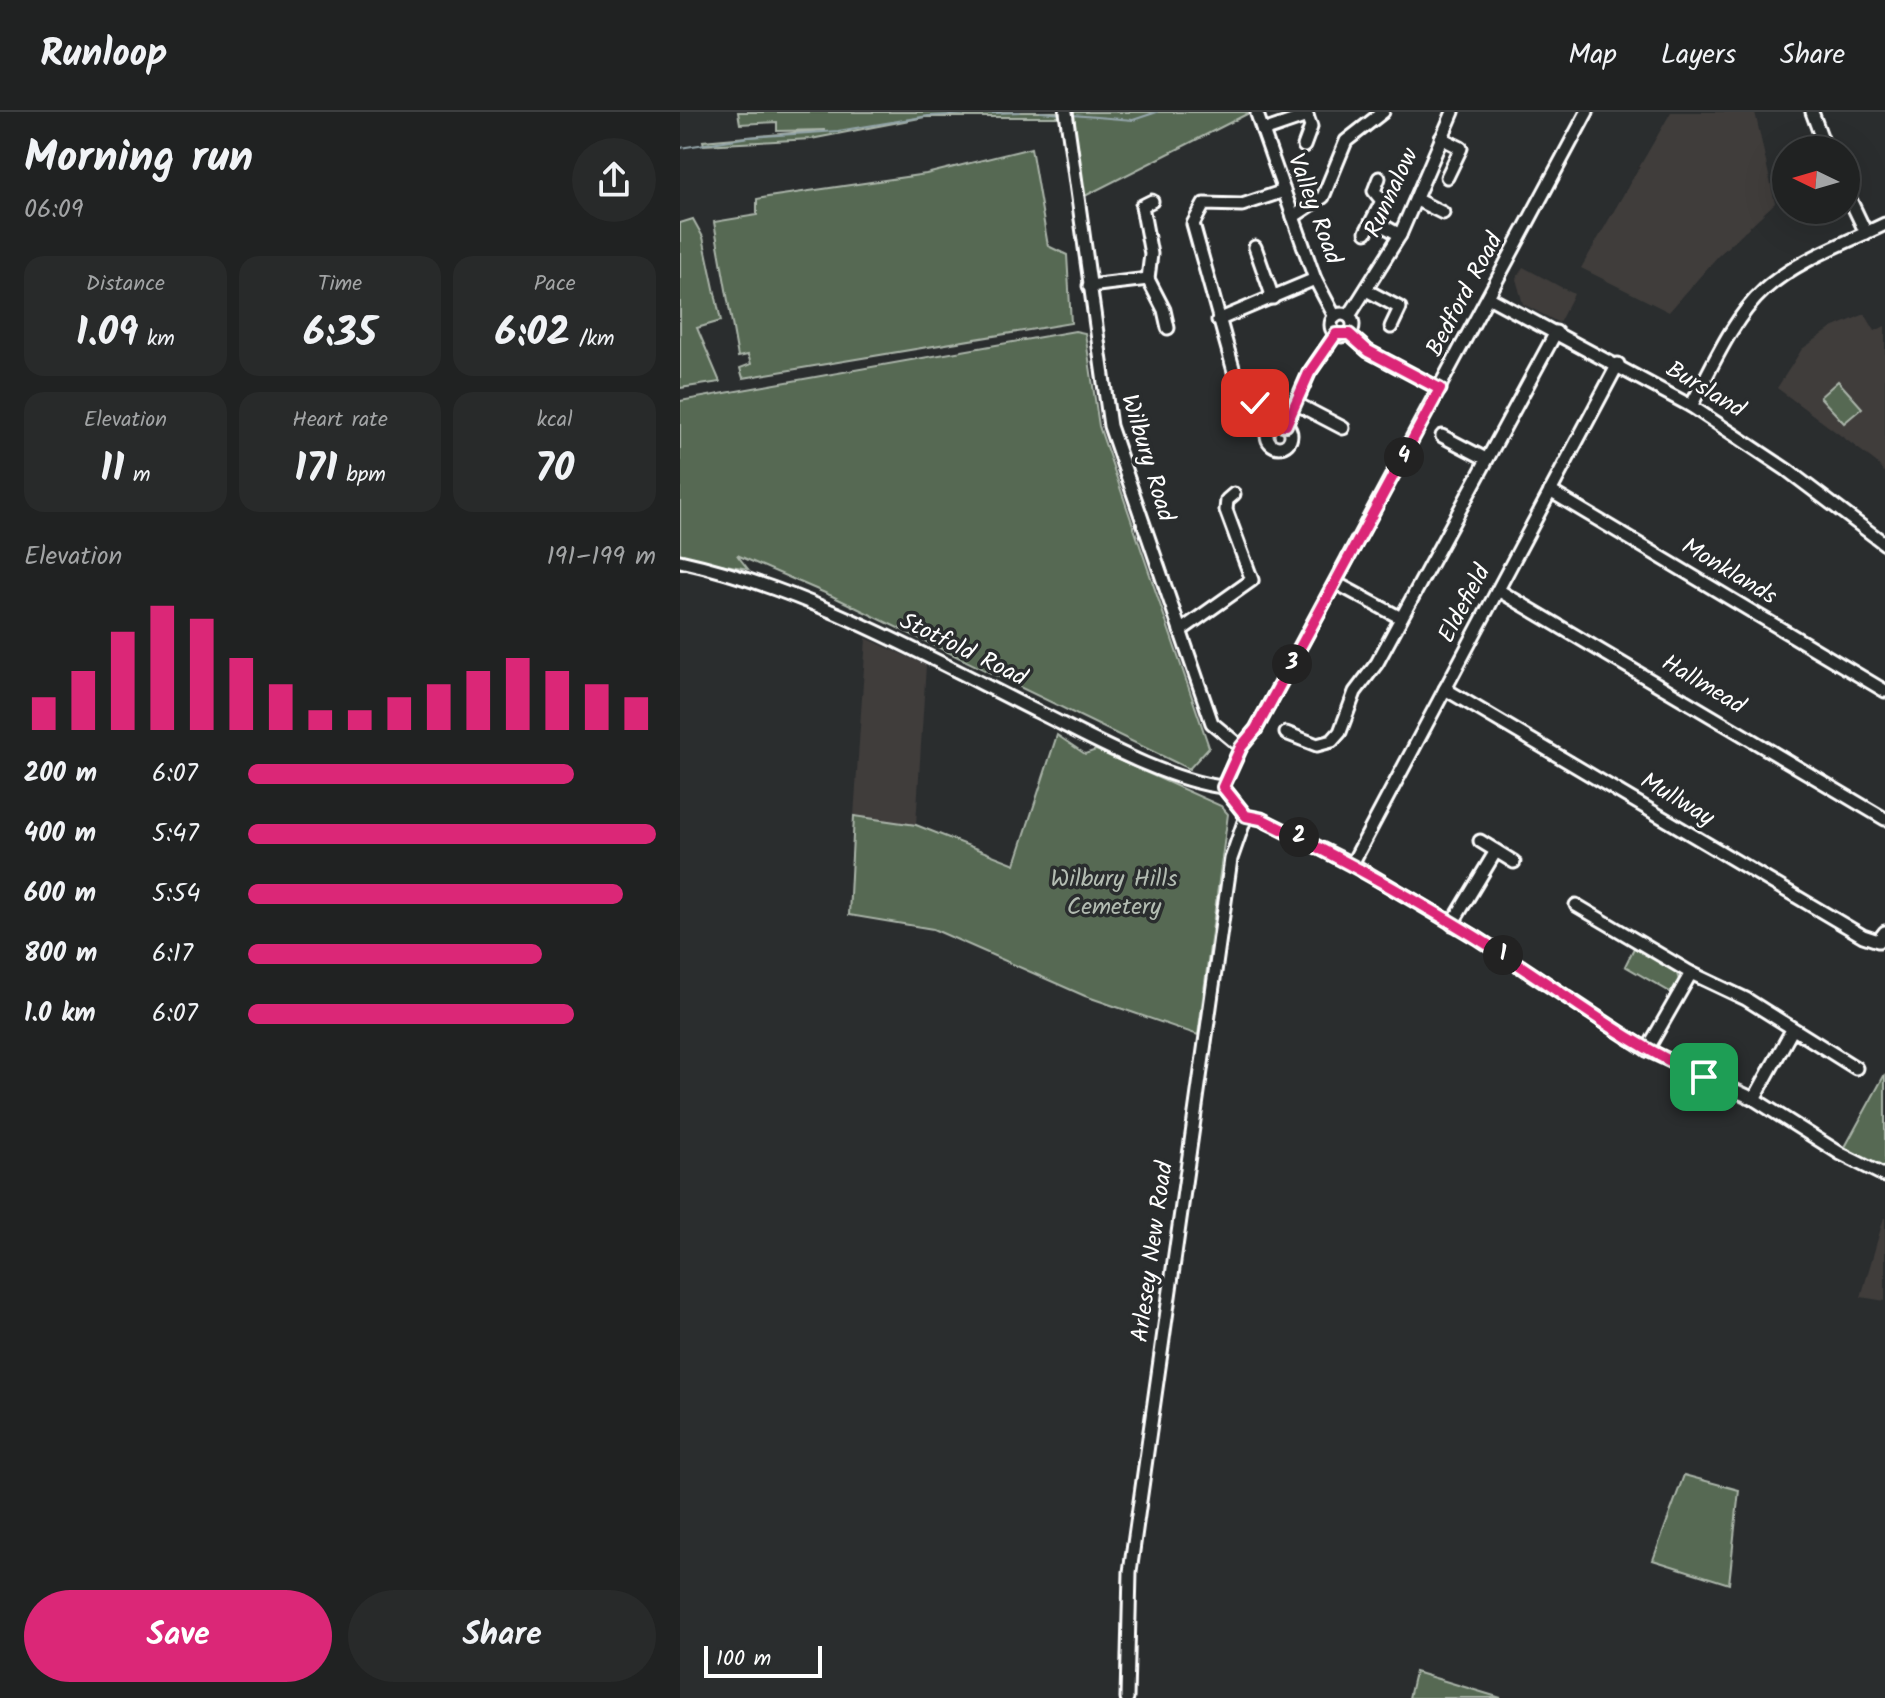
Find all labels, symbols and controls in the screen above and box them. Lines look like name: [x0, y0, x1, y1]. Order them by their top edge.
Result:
text: Runloop: [40, 25, 168, 85]
text: Map: [1568, 33, 1617, 78]
text: Layers: [1661, 33, 1736, 78]
text: Share: [1780, 33, 1845, 78]
text: Morning run: [24, 124, 253, 194]
north arrow: [1772, 136, 1860, 224]
map controls: [1772, 136, 1860, 224]
button: share: [572, 138, 656, 222]
street label: Runnalow: [1354, 141, 1430, 244]
street label: Valley Road: [1276, 148, 1352, 271]
text: 06:09: [24, 189, 84, 231]
street label: Bedford Road: [1416, 225, 1515, 364]
text: Distance: [86, 267, 165, 302]
text: Time: [318, 267, 362, 302]
text: Pace: [534, 267, 576, 302]
text: 1.09: [76, 302, 138, 366]
text: 6:35: [303, 302, 377, 366]
text: 6:02: [495, 302, 570, 366]
text: km: [138, 322, 175, 357]
text: /km: [570, 322, 615, 357]
street label: Bursland: [1658, 351, 1753, 430]
pin: [1221, 369, 1289, 437]
icon: check: [1233, 381, 1277, 425]
street label: Wilbury Road: [1109, 389, 1185, 528]
text: Elevation: [84, 403, 167, 438]
text: Heart rate: [292, 403, 388, 438]
text: kcal: [537, 403, 573, 438]
pin: 4: [1384, 437, 1424, 477]
text: 11: [100, 438, 124, 502]
text: 171: [294, 438, 337, 502]
text: 70: [535, 438, 574, 502]
text: 4: [1398, 439, 1410, 474]
text: m: [124, 458, 151, 493]
text: bpm: [337, 458, 386, 493]
street label: Monklands: [1674, 528, 1784, 616]
text: Elevation: [24, 536, 122, 578]
text: 191–199 m: [546, 536, 656, 578]
street label: Eldefield: [1428, 557, 1502, 650]
street label: Stotfold Road: [893, 602, 1034, 698]
pin: 3: [1272, 644, 1312, 684]
street label: Hallmead: [1653, 645, 1753, 726]
text: 3: [1286, 646, 1298, 681]
text: 200 m: [24, 753, 97, 795]
text: 6:07: [152, 753, 198, 795]
street label: Mullway: [1632, 762, 1722, 838]
text: 400 m: [24, 813, 96, 855]
text: 5:47: [152, 813, 199, 855]
pin: 2: [1279, 817, 1319, 857]
text: 2: [1293, 819, 1305, 854]
park label: Wilbury Hills Cemetery: [1050, 860, 1178, 927]
text: 600 m: [24, 873, 96, 915]
text: 5:54: [152, 873, 201, 915]
text: 800 m: [24, 933, 97, 975]
text: 6:17: [152, 933, 193, 975]
pin: 1: [1483, 935, 1523, 975]
text: 1: [1500, 937, 1506, 972]
text: 1.0 km: [24, 993, 95, 1035]
text: 6:07: [152, 993, 198, 1035]
pin: [1670, 1043, 1738, 1111]
icon: arrive: [1682, 1055, 1726, 1099]
street label: Arlesey New Road: [1121, 1158, 1185, 1345]
button: Save: [24, 1590, 332, 1682]
button: Share: [348, 1590, 656, 1682]
scale bar: [704, 1642, 822, 1678]
text: 100 m: [716, 1642, 771, 1677]

